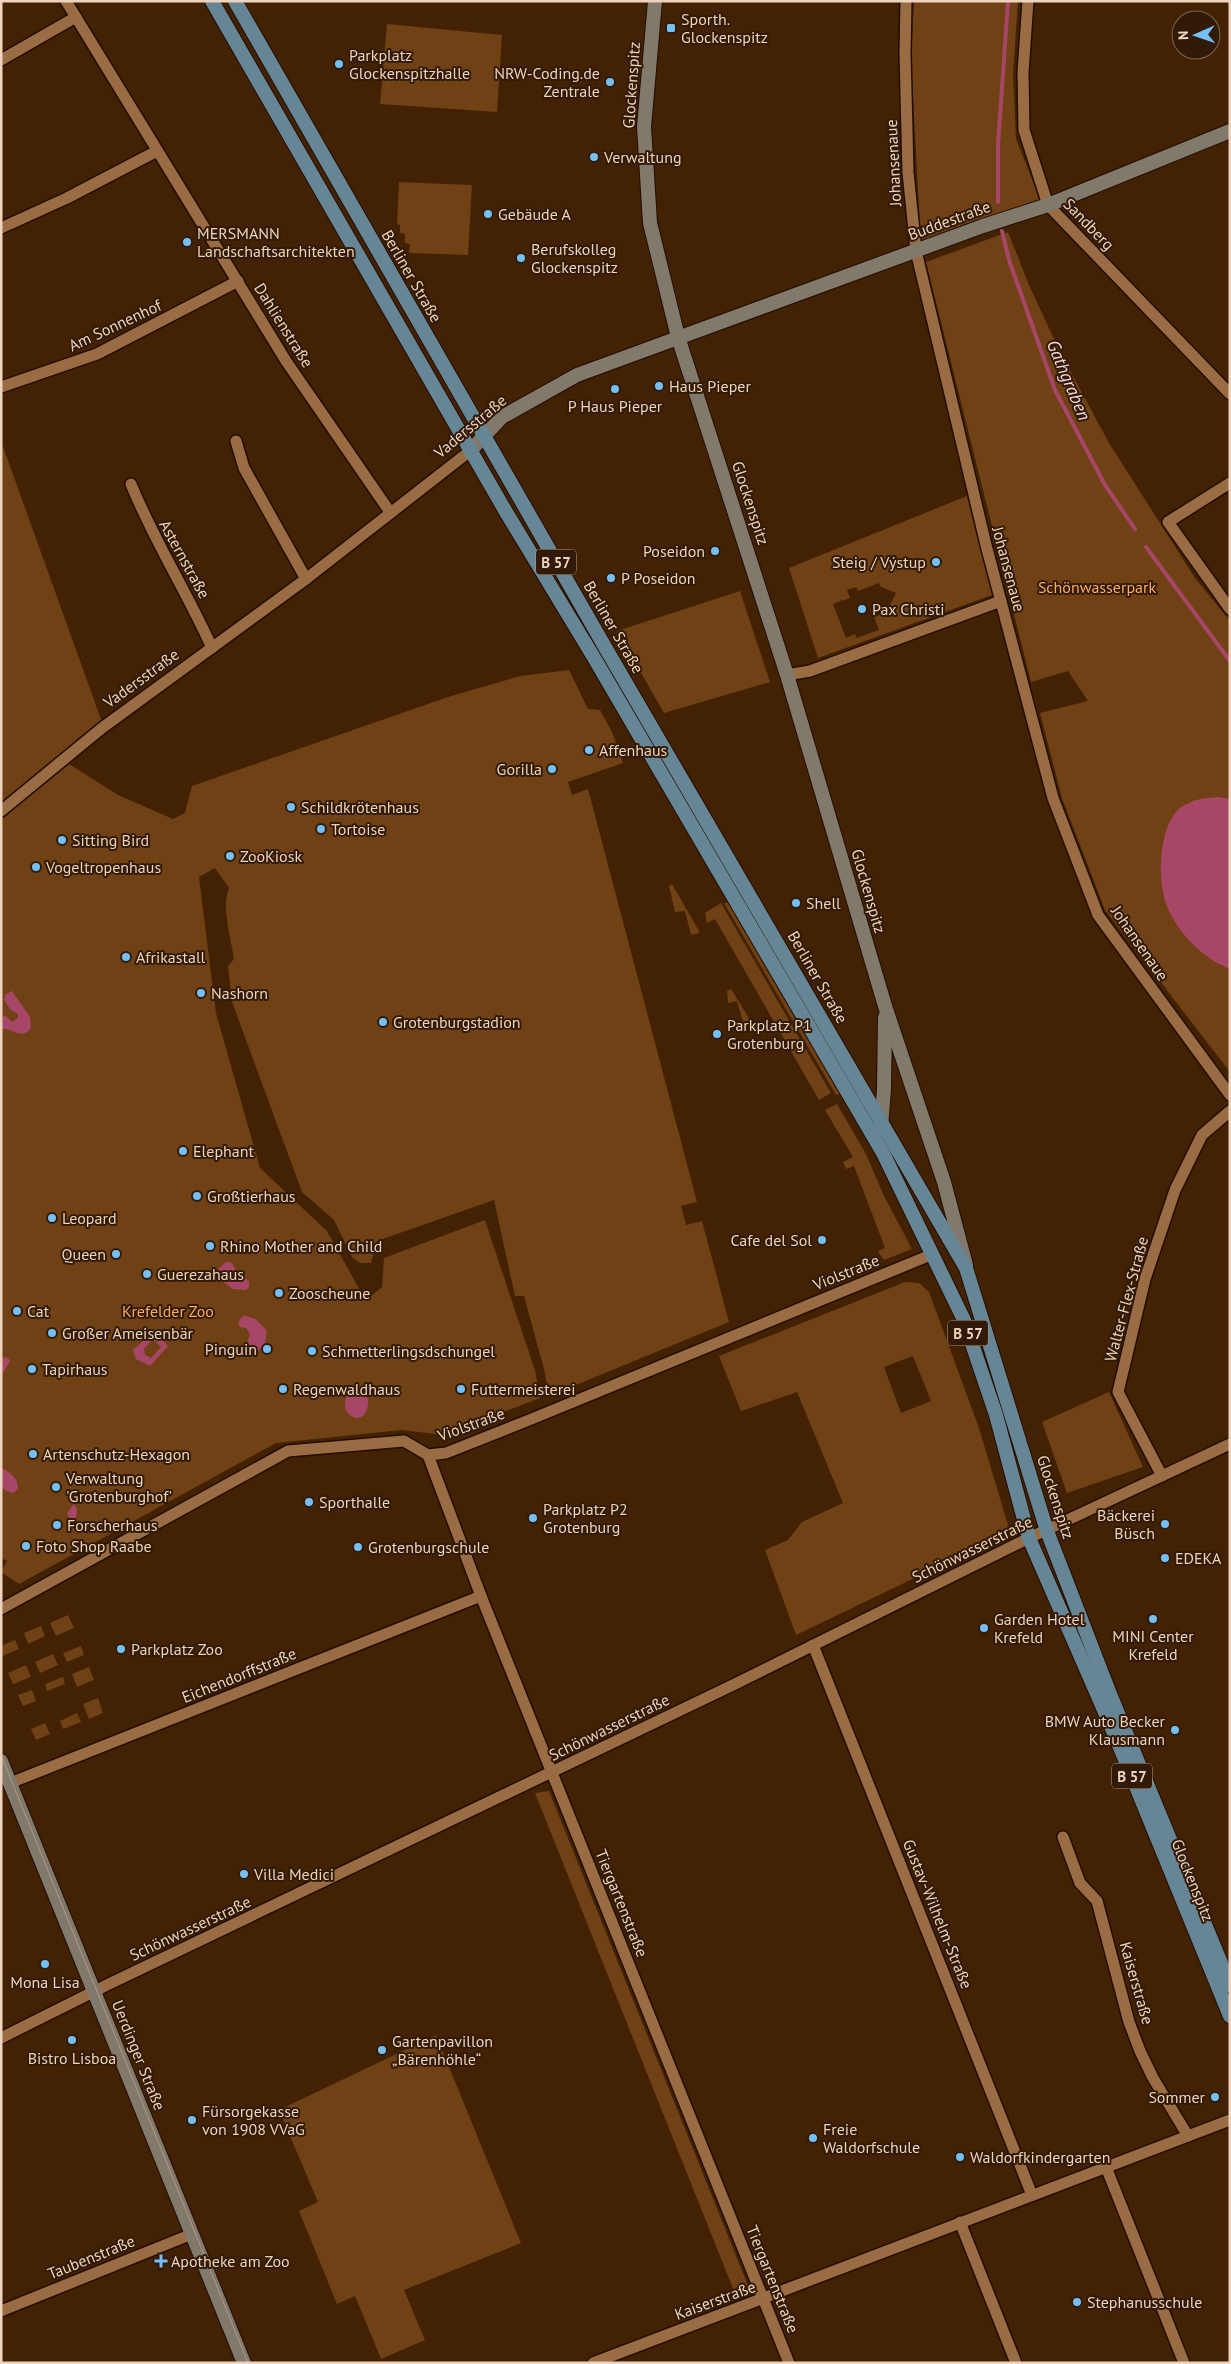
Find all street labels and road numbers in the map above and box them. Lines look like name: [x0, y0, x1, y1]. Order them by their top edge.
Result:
street label: Glockenspitz: [618, 41, 644, 129]
street label: Johansenaue: [881, 119, 905, 208]
street label: Sandberg: [1059, 194, 1119, 254]
street label: Buddestraße: [905, 196, 993, 244]
street label: Berliner Straße: [377, 226, 447, 326]
street label: Dahlienstraße: [250, 279, 318, 371]
street label: Am Sonnenhof: [65, 294, 165, 355]
street label: Vadersstraße: [429, 390, 510, 463]
street label: Glockenspitz: [728, 459, 774, 547]
street label: Asternstraße: [155, 516, 215, 602]
street label: Johansenaue: [988, 523, 1030, 614]
road number: B 57: [536, 550, 576, 574]
street label: Berliner Straße: [579, 577, 649, 677]
street label: Vadersstraße: [99, 644, 183, 713]
street label: Glockenspitz: [847, 846, 891, 936]
street label: Johansenaue: [1106, 901, 1173, 984]
street label: Berliner Straße: [783, 927, 853, 1027]
street label: Walter-Flex-Straße: [1100, 1234, 1152, 1364]
street label: Violstraße: [809, 1250, 882, 1295]
road number: B 57: [948, 1320, 988, 1346]
street label: Violstraße: [434, 1403, 507, 1446]
street label: Glockenspitz: [1033, 1453, 1079, 1541]
street label: Schönwasserstraße: [908, 1511, 1036, 1587]
street label: Eichendorffstraße: [179, 1643, 299, 1707]
street label: Schönwasserstraße: [545, 1689, 673, 1765]
road number: B 57: [1112, 1764, 1152, 1788]
street label: Gustav-Wilhelm-Straße: [899, 1836, 977, 1992]
street label: Glockenspitz: [1167, 1836, 1219, 1924]
street label: Tiergartenstraße: [591, 1846, 653, 1960]
street label: Schönwasserstraße: [126, 1891, 254, 1965]
street label: Kaiserstraße: [1116, 1939, 1158, 2027]
street label: Uerdinger Straße: [108, 1997, 170, 2113]
street label: Tiergartenstraße: [742, 2222, 804, 2336]
street label: Taubenstraße: [44, 2230, 138, 2284]
street label: Kaiserstraße: [672, 2276, 758, 2324]

